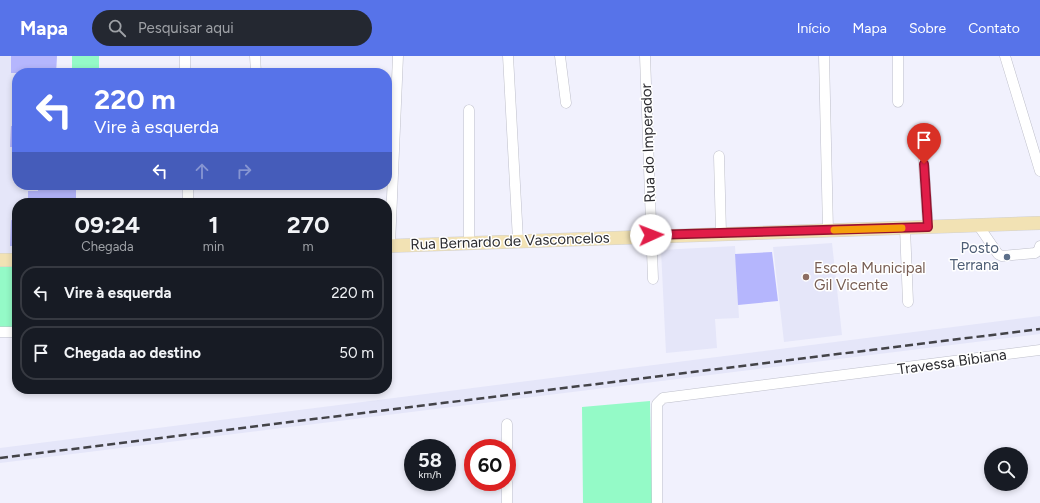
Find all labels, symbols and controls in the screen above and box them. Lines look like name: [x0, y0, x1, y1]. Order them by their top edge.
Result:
search box: [92, 10, 372, 46]
text: Mapa: [20, 17, 68, 40]
icon: search: [106, 17, 128, 39]
text: Pesquisar aqui: [138, 19, 234, 37]
text: Início: [797, 20, 830, 37]
text: Mapa: [852, 20, 887, 37]
text: Sobre: [909, 20, 946, 37]
text: Contato: [968, 20, 1020, 37]
text: 220 m: [94, 82, 176, 116]
street label: Rua do Imperador: [637, 83, 659, 203]
icon: left: [28, 84, 80, 136]
text: Vire à esquerda: [94, 116, 219, 138]
pin: [907, 123, 941, 164]
icon: arrive: [913, 129, 935, 151]
icon: left: [149, 160, 171, 182]
icon: ahead: [191, 160, 213, 182]
icon: right: [233, 160, 255, 182]
text: 09:24: [75, 210, 140, 239]
text: 1: [208, 210, 219, 239]
text: 270: [287, 210, 329, 239]
position arrow: [630, 214, 672, 256]
street label: Rua Bernardo de Vasconcelos: [410, 229, 610, 253]
text: Chegada: [81, 239, 134, 254]
text: min: [203, 239, 224, 254]
text: m: [303, 239, 314, 254]
place label: Posto Terrana: [950, 239, 999, 274]
marker: Posto Terrana: [1002, 252, 1012, 262]
place label: Escola Municipal Gil Vicente: [814, 259, 926, 294]
marker: Escola Municipal Gil Vicente: [801, 272, 811, 282]
icon: left: [30, 282, 52, 304]
text: Vire à esquerda: [64, 284, 171, 302]
text: 220 m: [331, 284, 374, 302]
icon: arrive: [30, 342, 52, 364]
text: Chegada ao destino: [64, 344, 201, 362]
text: 50 m: [339, 344, 374, 362]
street label: Travessa Bibiana: [896, 345, 1008, 379]
speed limit sign: 60: [464, 439, 516, 491]
map controls: [984, 447, 1028, 491]
button: search: [984, 447, 1028, 491]
text: 58: [418, 448, 442, 472]
text: km/h: [419, 468, 441, 481]

